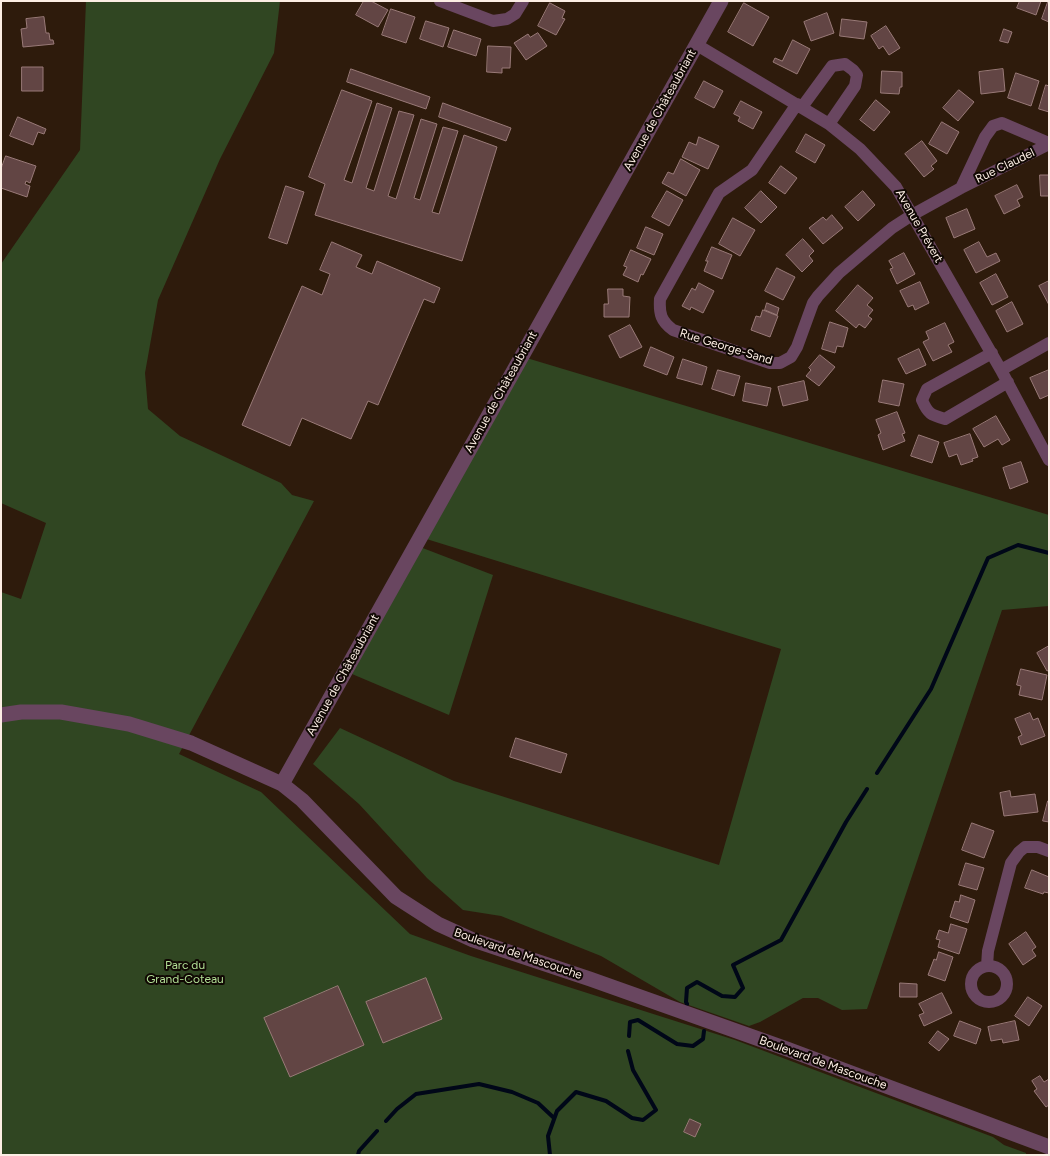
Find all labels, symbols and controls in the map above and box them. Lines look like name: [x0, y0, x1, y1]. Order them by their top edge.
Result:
street label: Avenue de Châteaubriant: [621, 47, 699, 173]
street label: Rue Claudel: [973, 145, 1037, 187]
street label: Avenue Prévert: [892, 187, 946, 265]
street label: Rue George-Sand: [678, 326, 774, 368]
street label: Avenue de Châteaubriant: [462, 329, 540, 455]
street label: Avenue de Châteaubriant: [304, 612, 382, 738]
street label: Boulevard de Mascouche: [452, 925, 584, 983]
park label: Parc du Grand-Coteau: [146, 958, 224, 986]
street label: Boulevard de Mascouche: [757, 1033, 889, 1093]

